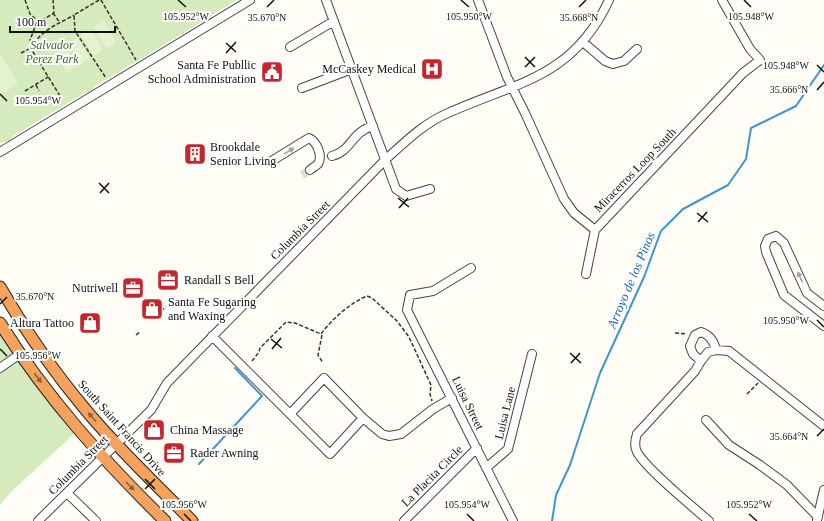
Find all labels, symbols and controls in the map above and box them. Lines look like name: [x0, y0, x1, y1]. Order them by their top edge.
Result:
scale bar: [10, 8, 115, 34]
text: 105.952°W: [163, 11, 210, 22]
text: 105.950°W: [446, 11, 493, 22]
text: 105.948°W: [728, 11, 775, 22]
text: 35.670°N: [248, 12, 286, 23]
text: 35.668°N: [560, 12, 598, 23]
text: 100 m: [16, 15, 47, 29]
park label: Salvador Perez Park: [24, 38, 79, 66]
hospital icon: McCaskey Medical: [419, 56, 445, 82]
place label: Santa Fe Publlic School Administration: [148, 58, 256, 86]
public building icon: Santa Fe Publlic School Administration: [259, 59, 285, 85]
text: 105.948°W: [763, 60, 810, 71]
place label: McCaskey Medical: [322, 62, 417, 76]
text: 35.666°N: [770, 84, 808, 95]
text: 105.954°W: [15, 95, 62, 106]
street label: Miracerros Loop South: [591, 125, 679, 215]
place label: Brookdale Senior Living: [210, 140, 276, 168]
building icon: Brookdale Senior Living: [182, 141, 208, 167]
one-way arrow: [283, 147, 295, 154]
street label: Columbia Street: [267, 197, 333, 263]
water label: Arroyo de los Pinos: [604, 230, 658, 331]
office icon: Randall S Bell: [155, 267, 181, 293]
one-way arrow: [797, 271, 803, 282]
place label: Randall S Bell: [184, 273, 255, 287]
office icon: Nutriwell: [120, 275, 146, 301]
place label: Nutriwell: [72, 281, 119, 295]
text: 35.670°N: [16, 291, 54, 302]
place label: Santa Fe Sugaring and Waxing: [168, 295, 256, 323]
shop icon: Santa Fe Sugaring and Waxing: [139, 296, 165, 322]
shop icon: Altura Tattoo: [77, 310, 103, 336]
text: 105.950°W: [763, 315, 810, 326]
place label: Altura Tattoo: [10, 316, 74, 330]
text: 105.956°W: [15, 350, 62, 361]
one-way arrow: [33, 373, 42, 384]
street label: Luisa Street: [449, 374, 487, 433]
street label: South Saint Francis Drive: [75, 377, 169, 479]
street label: Luisa Lane: [492, 385, 518, 441]
one-way arrow: [88, 413, 97, 422]
shop icon: China Massage: [141, 417, 167, 443]
place label: China Massage: [170, 423, 244, 437]
text: 35.664°N: [770, 431, 808, 442]
street label: Columbia Street: [45, 432, 111, 498]
office icon: Rader Awning: [161, 440, 187, 466]
street label: La Placita Circle: [399, 443, 465, 509]
place label: Rader Awning: [190, 446, 259, 460]
one-way arrow: [125, 481, 135, 491]
text: 105.956°W: [161, 499, 208, 510]
text: 105.954°W: [444, 499, 491, 510]
text: 105.952°W: [726, 499, 773, 510]

